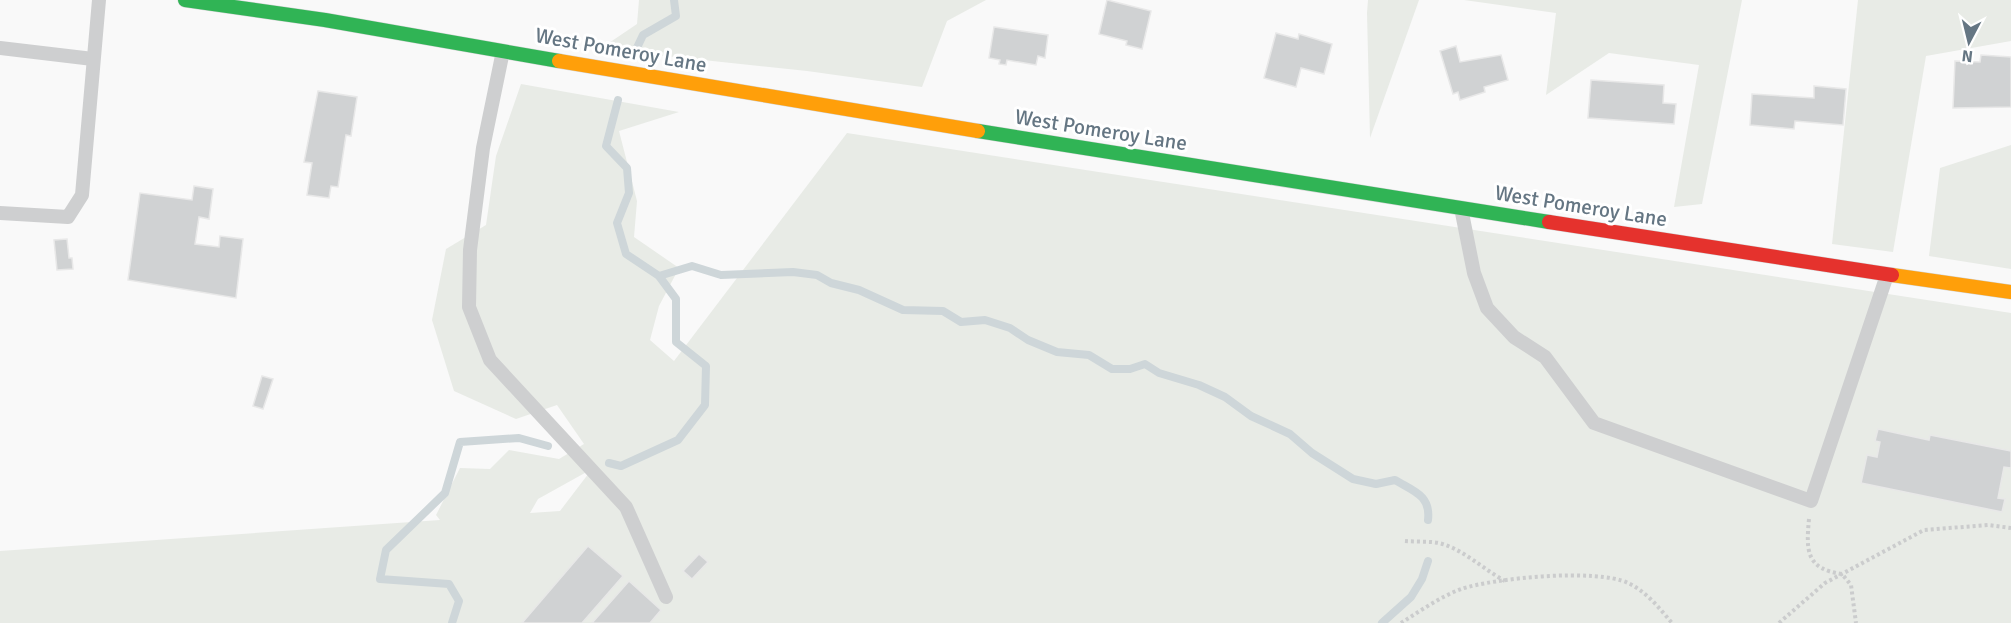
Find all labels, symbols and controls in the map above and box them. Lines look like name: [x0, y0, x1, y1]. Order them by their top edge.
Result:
north arrow: [1939, 12, 1999, 72]
street label: West Pomeroy Lane: [533, 22, 709, 78]
text: N: [1961, 45, 1974, 66]
street label: West Pomeroy Lane: [1013, 104, 1189, 156]
street label: West Pomeroy Lane: [1493, 180, 1669, 232]

